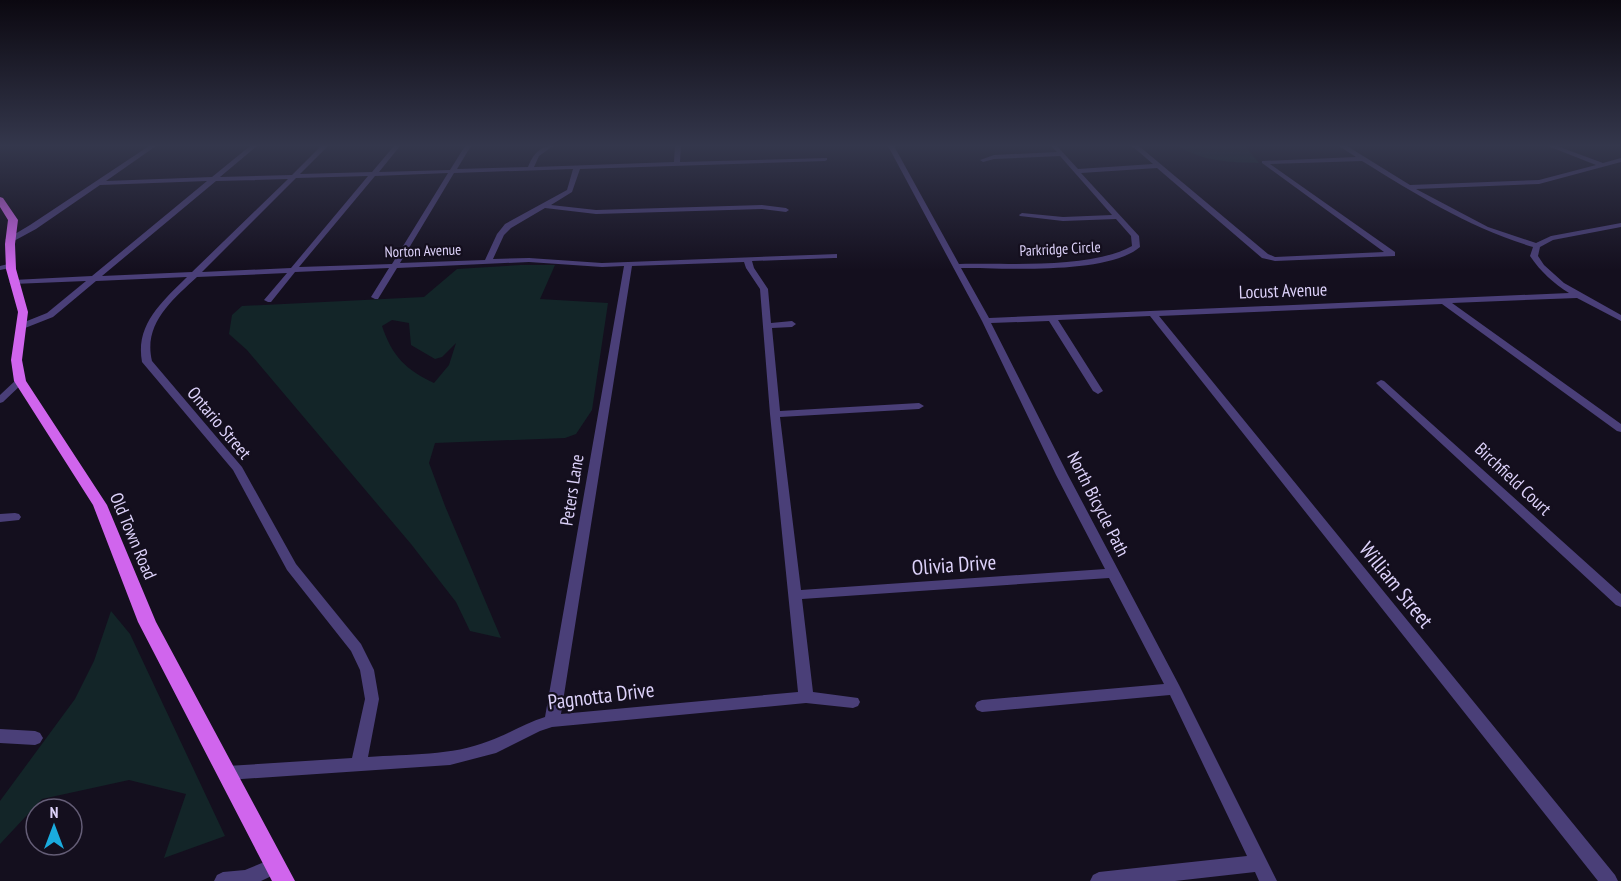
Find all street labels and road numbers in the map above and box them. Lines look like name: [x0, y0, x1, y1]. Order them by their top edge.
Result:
street label: Parkridge Circle: [1019, 237, 1101, 260]
street label: Norton Avenue: [384, 240, 462, 261]
street label: Locust Avenue: [1238, 277, 1328, 304]
street label: Ontario Street: [182, 382, 256, 464]
street label: Birchfield Court: [1470, 437, 1556, 520]
street label: North Bicycle Path: [1062, 448, 1135, 560]
street label: Peters Lane: [555, 453, 588, 527]
street label: Old Town Road: [105, 489, 162, 583]
street label: William Street: [1353, 536, 1439, 633]
street label: Olivia Drive: [911, 548, 997, 581]
street label: Pagnotta Drive: [546, 676, 656, 715]

